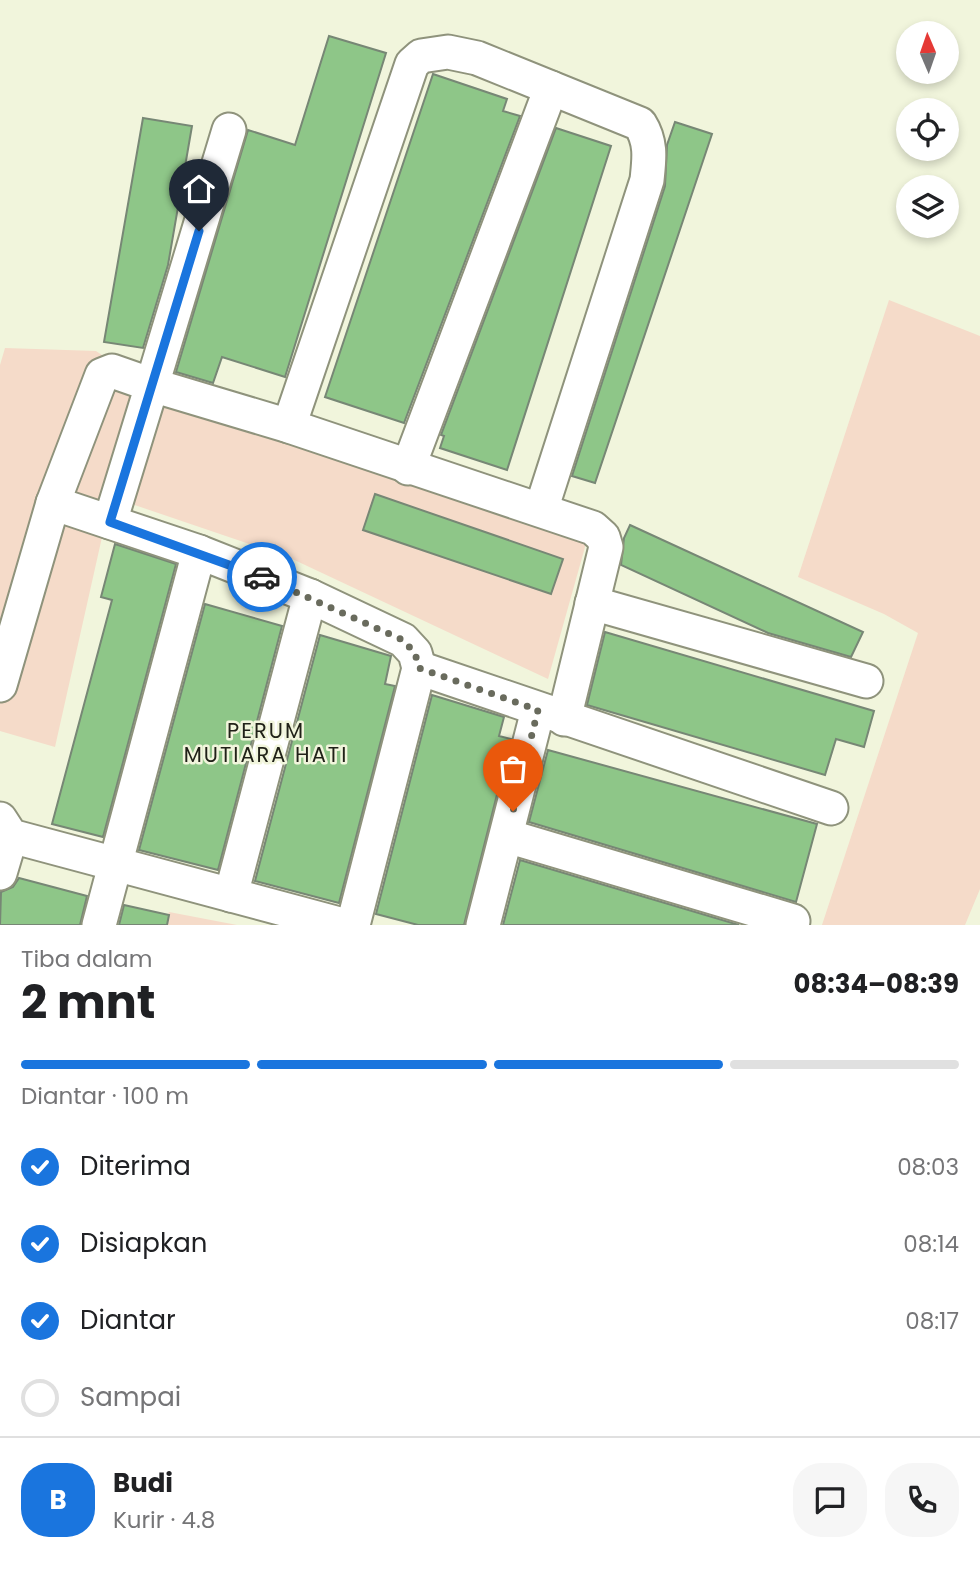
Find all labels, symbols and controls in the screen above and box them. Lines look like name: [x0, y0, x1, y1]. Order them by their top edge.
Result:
north arrow: [896, 21, 959, 84]
map controls: [896, 21, 959, 238]
button: locate: [896, 98, 959, 161]
pin: [169, 159, 229, 231]
icon: home: [180, 170, 218, 208]
button: layers: [896, 175, 959, 238]
courier: [227, 542, 297, 612]
icon: car: [243, 558, 281, 596]
district label: PERUM MUTIARA HATI: [184, 716, 348, 769]
pin: [483, 739, 543, 811]
icon: bag: [494, 750, 532, 788]
text: Tiba dalam: [21, 943, 152, 975]
text: 08:34–08:39: [794, 966, 959, 1002]
text: 2 mnt: [21, 970, 155, 1034]
text: Diantar · 100 m: [21, 1080, 189, 1112]
icon: check: [21, 1148, 59, 1186]
text: Diterima: [80, 1148, 191, 1184]
text: 08:03: [897, 1151, 959, 1183]
icon: check: [21, 1225, 59, 1263]
text: Disiapkan: [80, 1225, 208, 1261]
text: 08:14: [903, 1228, 959, 1260]
icon: check: [21, 1302, 59, 1340]
text: Diantar: [80, 1302, 176, 1338]
text: 08:17: [905, 1305, 959, 1337]
text: Sampai: [80, 1379, 181, 1415]
button: chat: [793, 1463, 867, 1537]
button: phone: [885, 1463, 959, 1537]
text: Budi: [113, 1465, 173, 1501]
text: B: [49, 1482, 67, 1518]
text: Kurir · 4.8: [113, 1504, 215, 1536]

